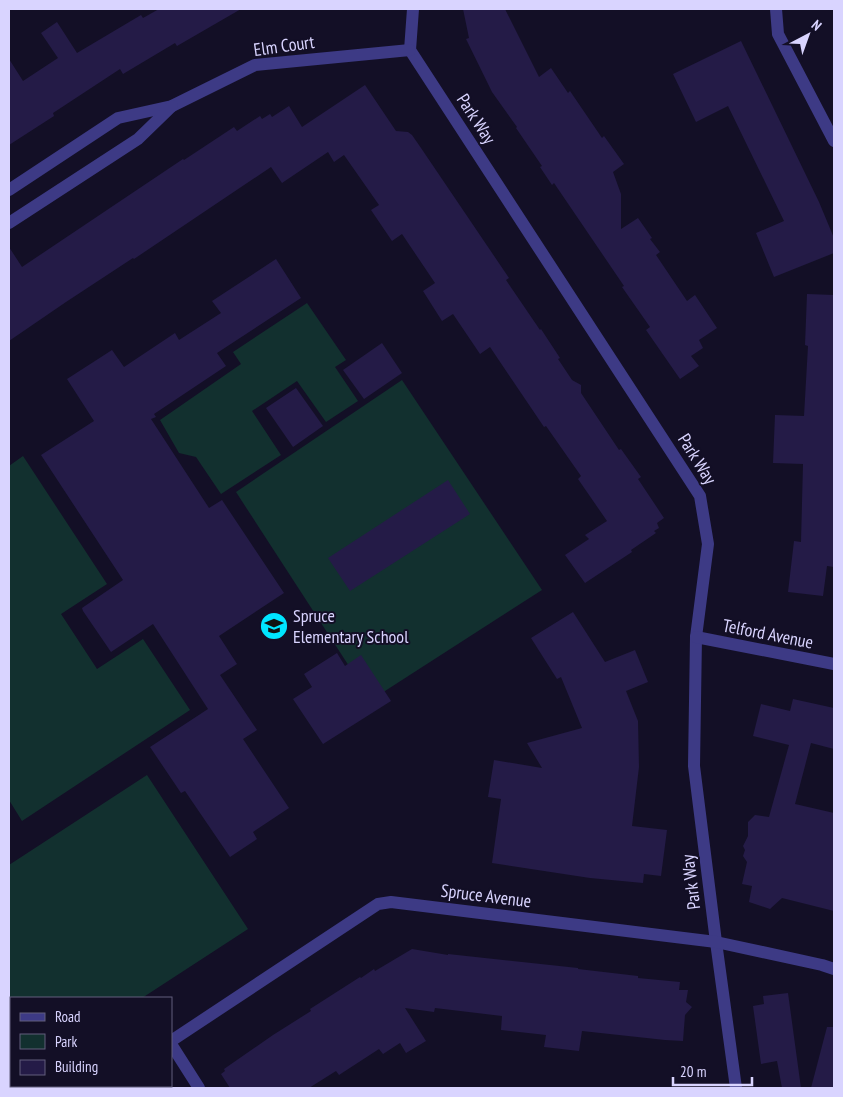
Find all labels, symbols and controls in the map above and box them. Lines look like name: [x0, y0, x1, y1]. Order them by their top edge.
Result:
north arrow: [783, 10, 833, 60]
text: N: [808, 16, 825, 34]
street label: Elm Court: [252, 30, 316, 61]
street label: Park Way: [452, 89, 501, 148]
street label: Park Way: [673, 429, 722, 488]
place label: Spruce Elementary School: [293, 604, 409, 648]
school or university icon: Spruce Elementary School: [259, 611, 289, 641]
street label: Telford Avenue: [721, 613, 815, 654]
street label: Park Way: [676, 853, 705, 911]
street label: Spruce Avenue: [440, 879, 532, 912]
legend: [10, 997, 172, 1087]
text: Road: [55, 1007, 81, 1026]
text: Park: [55, 1032, 77, 1051]
scale bar: [673, 1054, 752, 1086]
text: Building: [55, 1057, 98, 1076]
text: 20 m: [680, 1062, 706, 1081]

